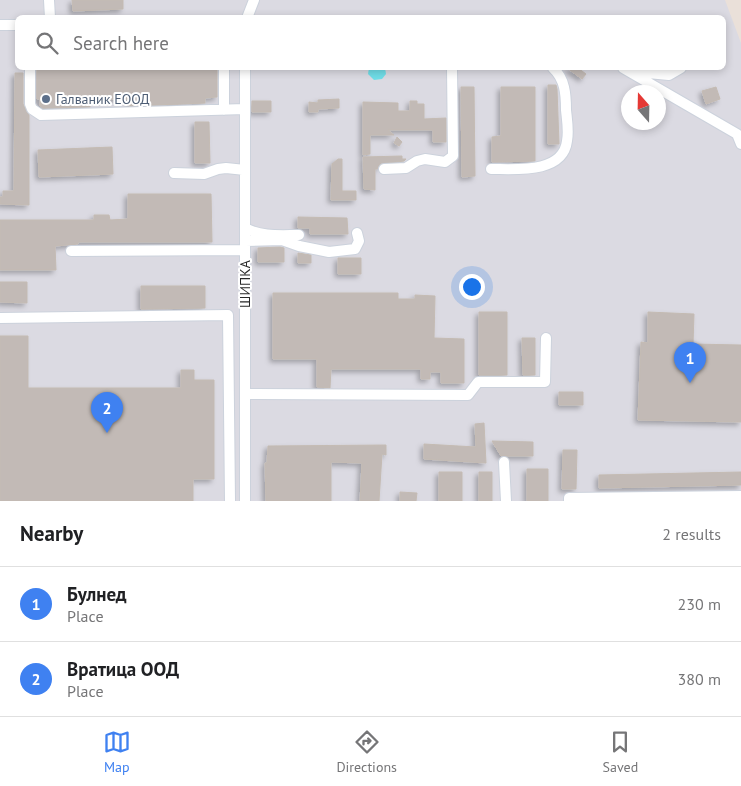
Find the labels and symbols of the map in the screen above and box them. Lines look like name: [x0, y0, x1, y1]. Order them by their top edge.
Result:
north arrow: [621, 85, 666, 130]
place label: Галваник ЕООД: [56, 90, 150, 108]
marker: Галваник ЕООД: [40, 93, 52, 105]
street label: ШИПКА: [236, 259, 254, 308]
your location: [459, 274, 485, 300]
pin: 1: [674, 342, 706, 383]
pin: 2: [91, 392, 123, 433]

